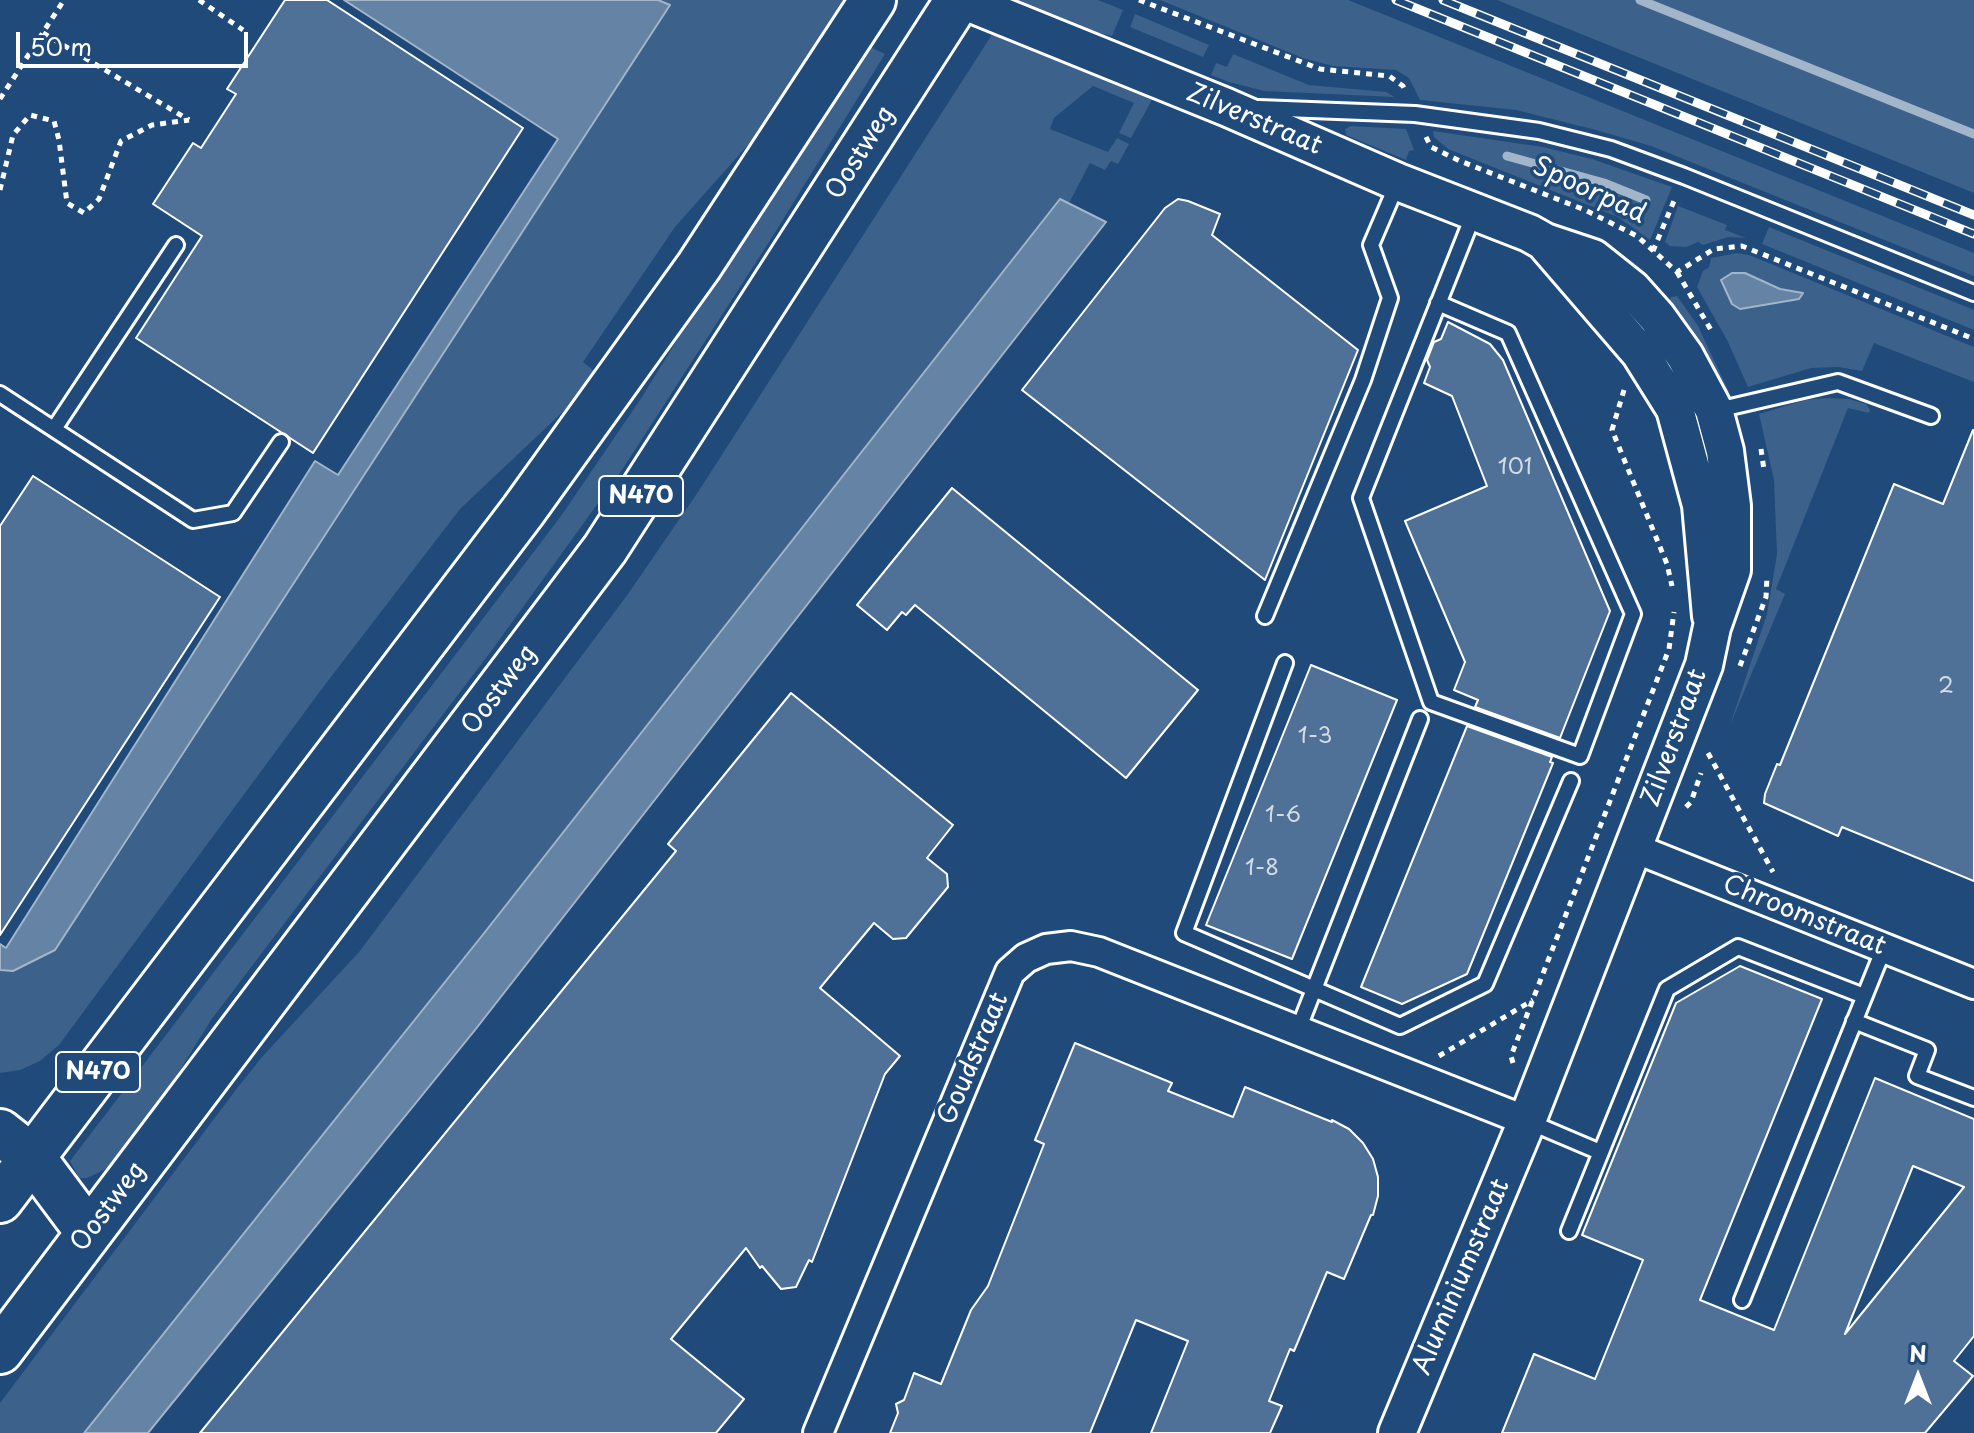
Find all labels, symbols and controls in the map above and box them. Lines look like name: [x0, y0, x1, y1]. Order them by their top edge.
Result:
scale bar: [20, 16, 252, 66]
text: 50 m: [30, 28, 92, 64]
street label: Zilverstraat: [1182, 78, 1326, 162]
street label: Oostweg: [820, 100, 902, 206]
street label: Spoorpad: [1527, 151, 1651, 231]
house number: 101: [1498, 455, 1532, 481]
road number: N470: [599, 476, 683, 516]
street label: Oostweg: [456, 639, 544, 741]
street label: Zilverstraat: [1636, 665, 1714, 811]
house number: 2: [1938, 674, 1954, 700]
house number: 1-3: [1298, 724, 1332, 750]
house number: 1-6: [1265, 803, 1301, 829]
house number: 1-8: [1245, 856, 1279, 882]
street label: Chroomstraat: [1718, 869, 1890, 963]
street label: Goudstraat: [932, 988, 1016, 1130]
road number: N470: [56, 1052, 140, 1092]
street label: Oostweg: [65, 1156, 153, 1258]
street label: Aluminiumstraat: [1407, 1175, 1517, 1379]
text: N: [1909, 1336, 1927, 1369]
north arrow: [1878, 1337, 1958, 1417]

